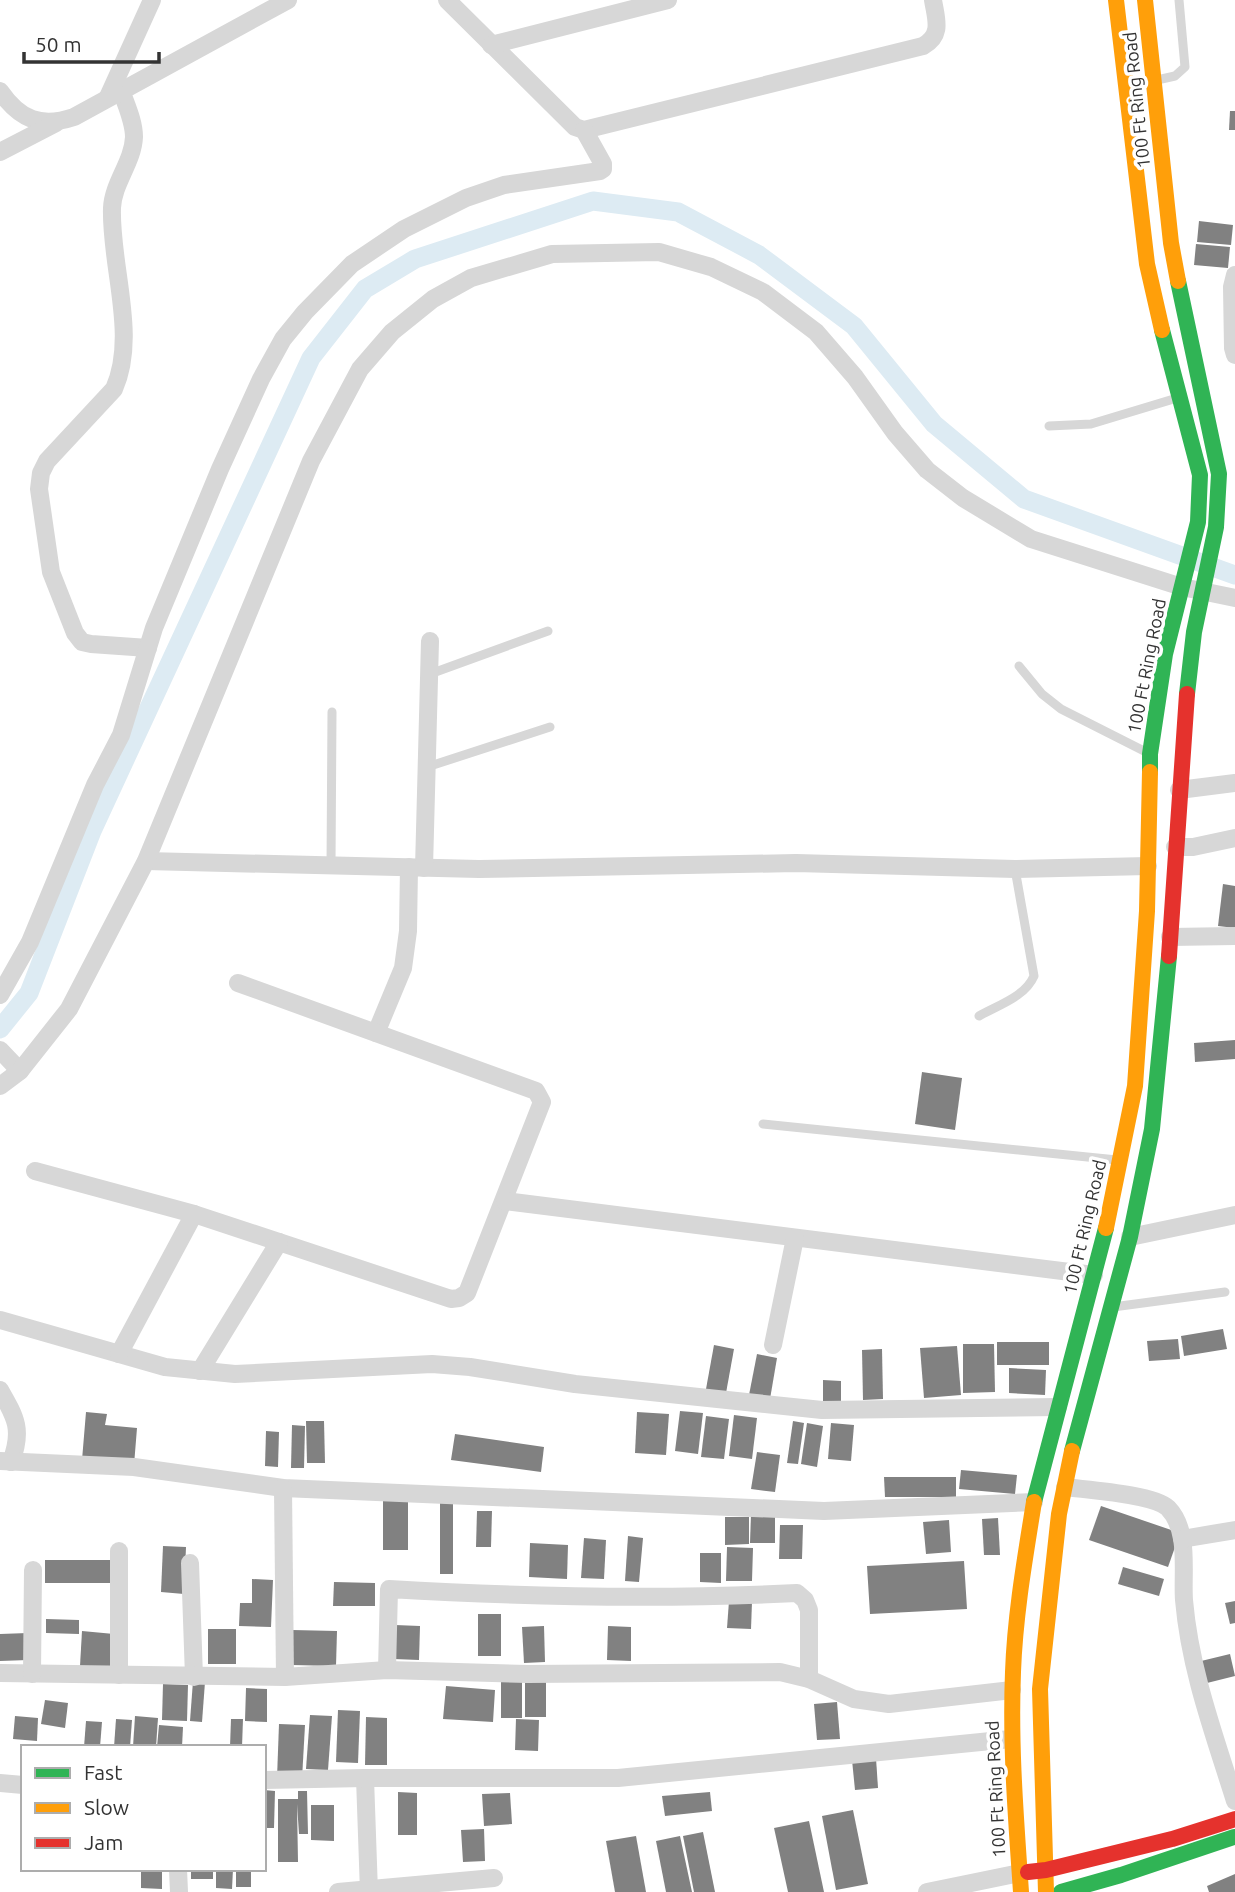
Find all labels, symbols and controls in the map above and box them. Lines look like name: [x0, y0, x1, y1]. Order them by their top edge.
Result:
scale bar: [24, 21, 159, 65]
street label: 100 Ft Ring Road: [1119, 31, 1153, 169]
text: 50 m: [35, 32, 82, 56]
street label: 100 Ft Ring Road: [1123, 597, 1169, 735]
street label: 100 Ft Ring Road: [1059, 1158, 1109, 1296]
street label: 100 Ft Ring Road: [981, 1720, 1009, 1858]
legend: [21, 1745, 266, 1871]
text: Fast: [84, 1760, 122, 1784]
text: Slow: [84, 1795, 129, 1819]
text: Jam: [84, 1830, 123, 1854]

